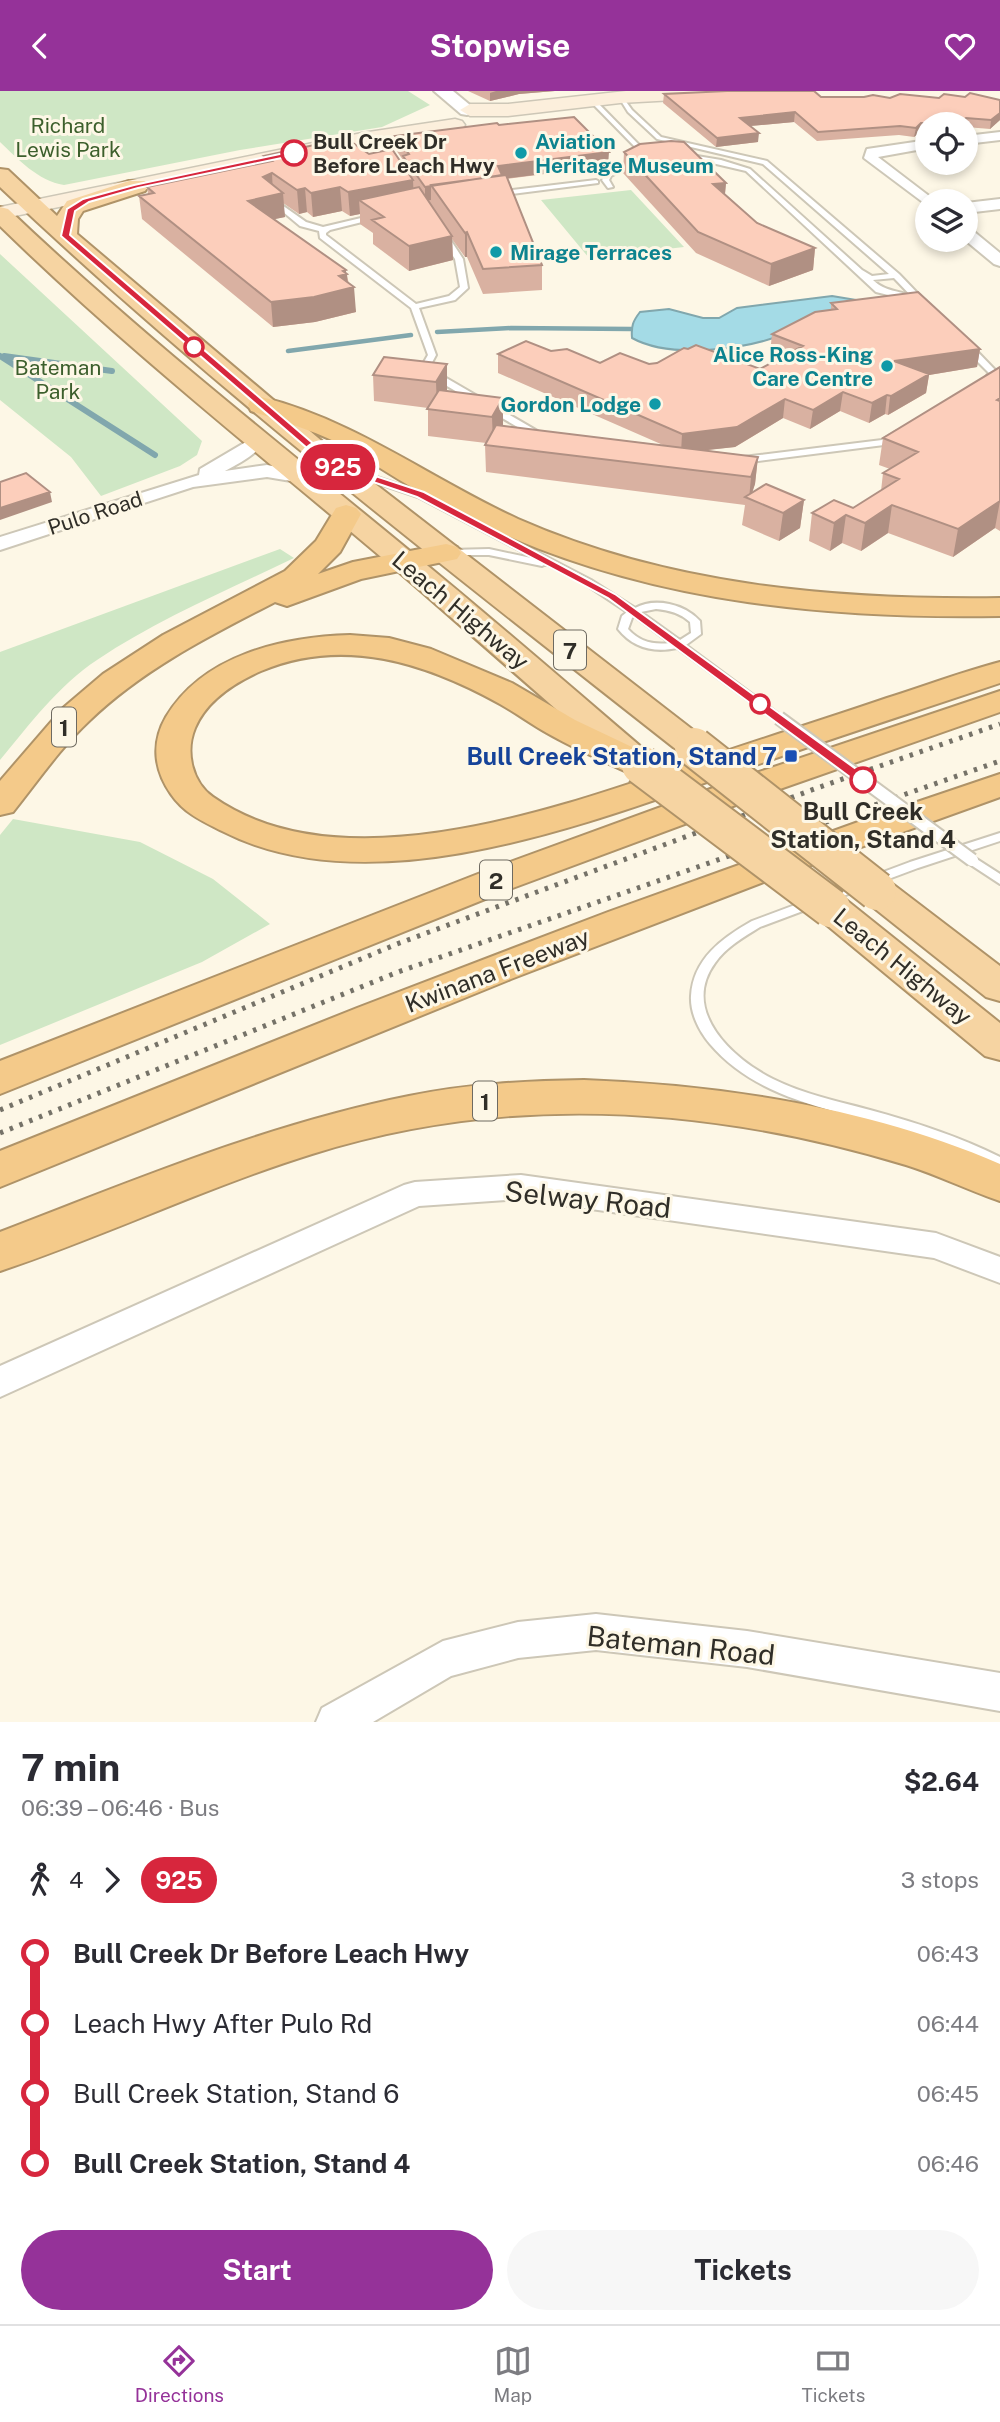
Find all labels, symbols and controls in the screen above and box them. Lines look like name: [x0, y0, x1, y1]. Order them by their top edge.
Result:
icon: back: [21, 27, 59, 65]
text: Stopwise: [430, 27, 570, 64]
icon: heart: [941, 27, 979, 65]
map controls: [915, 112, 978, 252]
button: locate: [915, 112, 978, 175]
park label: Richard Lewis Park: [15, 113, 121, 162]
place label: Bull Creek Dr Before Leach Hwy: [313, 129, 495, 178]
place label: Aviation Heritage Museum: [535, 129, 714, 178]
marker: Bull Creek Dr Before Leach Hwy: [281, 140, 307, 166]
marker: Aviation Heritage Museum: [513, 145, 529, 161]
button: layers: [915, 189, 978, 252]
place label: Mirage Terraces: [510, 240, 672, 265]
marker: Mirage Terraces: [488, 244, 504, 260]
unlabelled marker: [184, 337, 204, 357]
place label: Alice Ross-King Care Centre: [713, 342, 873, 391]
park label: Bateman Park: [15, 355, 101, 404]
marker: Alice Ross-King Care Centre: [879, 358, 895, 374]
place label: Gordon Lodge: [501, 392, 641, 417]
marker: Gordon Lodge: [647, 396, 663, 412]
line badge: 925: [298, 444, 378, 490]
text: 925: [314, 453, 362, 481]
street label: Pulo Road: [45, 486, 145, 540]
street label: Leach Highway: [387, 545, 535, 675]
road number: 7: [554, 631, 586, 670]
unlabelled marker: [750, 694, 770, 714]
road number: 1: [52, 707, 76, 747]
place label: Bull Creek Station, Stand 7: [466, 742, 777, 770]
marker: Bull Creek Station, Stand 7: [783, 748, 799, 764]
marker: Bull Creek Station, Stand 4: [850, 767, 876, 793]
place label: Bull Creek Station, Stand 4: [770, 797, 956, 853]
road number: 2: [480, 860, 512, 899]
street label: Leach Highway: [828, 902, 978, 1030]
street label: Kwinana Freeway: [401, 922, 593, 1018]
road number: 1: [473, 1081, 497, 1121]
street label: Selway Road: [503, 1174, 673, 1224]
street label: Bateman Road: [585, 1619, 777, 1671]
text: 7 min: [21, 1745, 120, 1790]
text: $2.64: [904, 1766, 979, 1797]
text: 06:39 – 06:46 · Bus: [21, 1794, 220, 1821]
icon: walk: [21, 1861, 59, 1899]
icon: forward: [93, 1861, 131, 1899]
text: 4: [69, 1866, 83, 1893]
text: 925: [155, 1866, 203, 1894]
text: 3 stops: [901, 1866, 979, 1893]
text: Bull Creek Dr Before Leach Hwy: [73, 1938, 469, 1969]
text: 06:43: [917, 1940, 979, 1967]
text: Leach Hwy After Pulo Rd: [73, 2008, 372, 2039]
text: 06:44: [917, 2010, 979, 2037]
text: Bull Creek Station, Stand 6: [73, 2078, 399, 2109]
text: 06:45: [917, 2080, 979, 2107]
text: Bull Creek Station, Stand 4: [73, 2148, 410, 2179]
text: 06:46: [917, 2150, 979, 2177]
button: Start: [21, 2230, 493, 2310]
button: Tickets: [507, 2230, 979, 2310]
tab: Directions: [135, 2342, 224, 2406]
tab: Map: [493, 2342, 532, 2406]
tab: Tickets: [802, 2342, 865, 2406]

